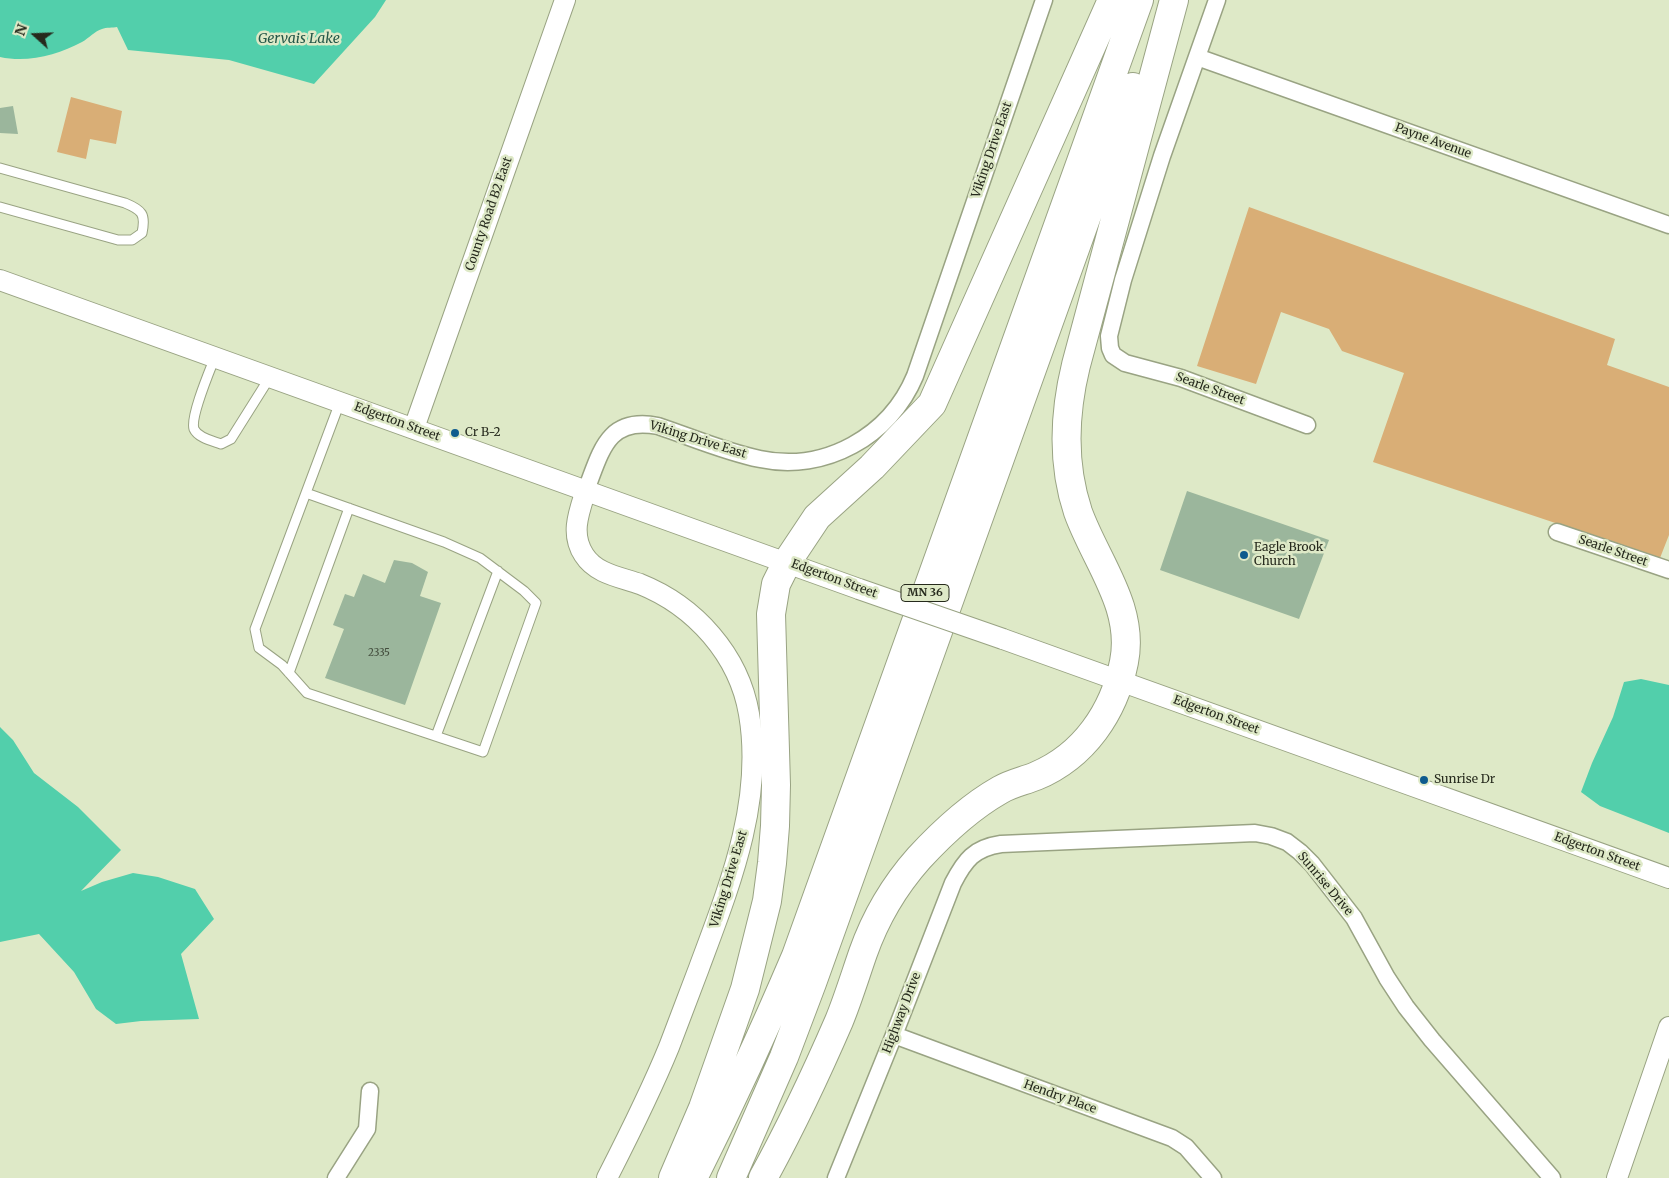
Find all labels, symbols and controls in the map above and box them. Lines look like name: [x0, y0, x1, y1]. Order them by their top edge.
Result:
north arrow: [10, 10, 60, 60]
text: N: [11, 22, 31, 38]
water label: Gervais Lake: [258, 31, 340, 47]
street label: Viking Drive East: [969, 100, 1015, 200]
street label: Payne Avenue: [1393, 121, 1473, 161]
street label: County Road B2 East: [463, 155, 515, 273]
street label: Searle Street: [1174, 370, 1246, 408]
street label: Edgerton Street: [352, 400, 442, 444]
street label: Viking Drive East: [648, 418, 748, 462]
place label: Cr B-2: [465, 426, 501, 440]
marker: Cr B-2: [449, 427, 461, 439]
street label: Searle Street: [1577, 532, 1649, 570]
place label: Eagle Brook Church: [1254, 541, 1323, 569]
marker: Eagle Brook Church: [1238, 549, 1250, 561]
street label: Edgerton Street: [789, 557, 879, 601]
road number: MN 36: [901, 584, 949, 602]
house number: 2335: [368, 647, 390, 659]
street label: Edgerton Street: [1171, 693, 1261, 737]
place label: Sunrise Dr: [1434, 773, 1495, 787]
marker: Sunrise Dr: [1418, 774, 1430, 786]
street label: Viking Drive East: [707, 829, 751, 929]
street label: Edgerton Street: [1552, 830, 1642, 874]
street label: Sunrise Drive: [1294, 850, 1356, 918]
street label: Highway Drive: [880, 971, 924, 1055]
street label: Hendry Place: [1022, 1077, 1098, 1117]

